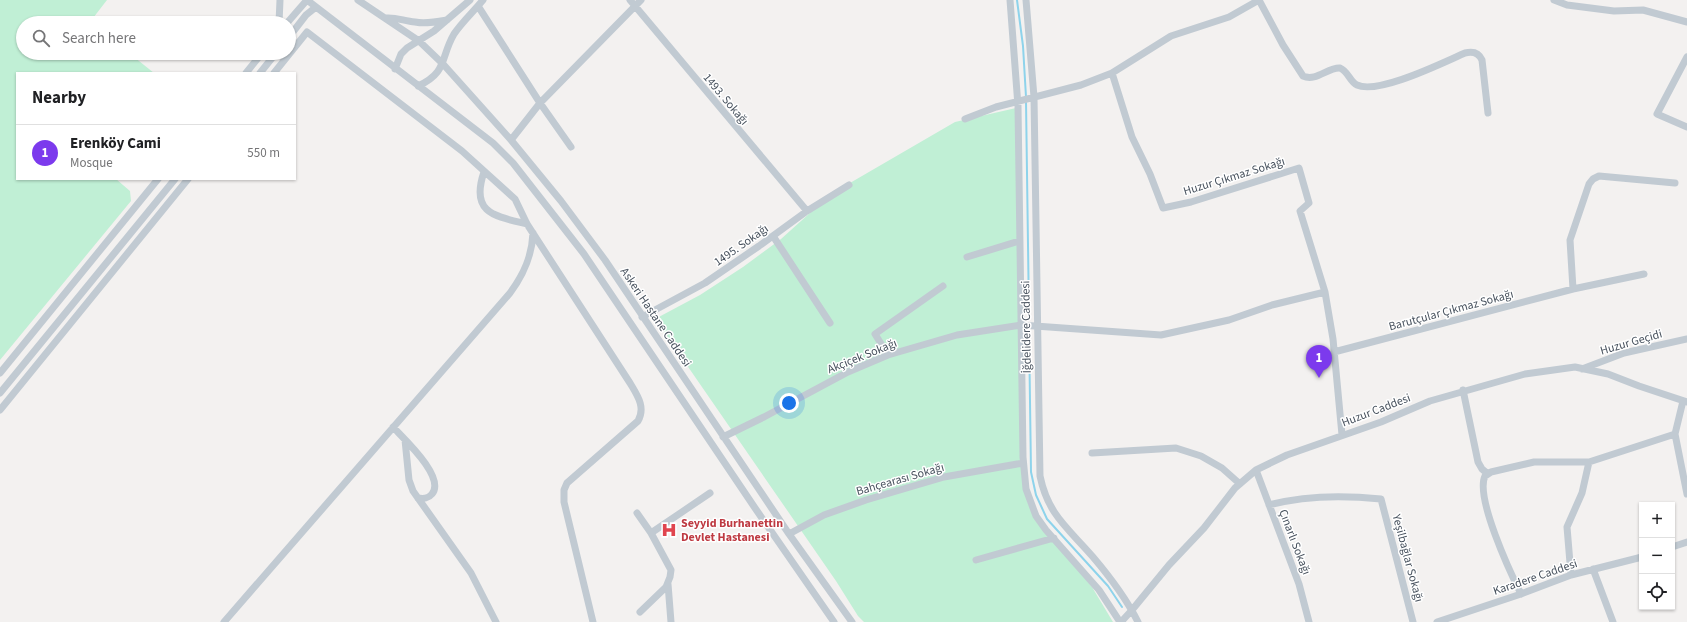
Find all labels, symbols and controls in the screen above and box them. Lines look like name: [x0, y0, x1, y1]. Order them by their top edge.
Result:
search box: [16, 16, 296, 60]
icon: search: [30, 27, 52, 49]
text: Search here: [62, 28, 136, 49]
street label: 1493. Sokağı: [699, 70, 752, 129]
text: Nearby: [32, 86, 86, 110]
text: Erenköy Cami: [70, 133, 161, 154]
text: 1: [42, 144, 48, 162]
text: 550 m: [247, 144, 280, 162]
street label: Huzur Çıkmaz Sokağı: [1181, 153, 1287, 200]
text: Mosque: [70, 154, 113, 172]
street label: 1495. Sokağı: [711, 220, 772, 270]
street label: Askeri Hastane Caddesi: [616, 264, 695, 370]
street label: İğdelidere Caddesi: [1017, 280, 1036, 374]
street label: Barutçular Çıkmaz Sokağı: [1387, 286, 1515, 335]
street label: Huzur Geçidi: [1598, 326, 1664, 359]
street label: Akçiçek Sokağı: [825, 335, 900, 378]
pin: 1: [1306, 345, 1332, 378]
street label: Huzur Caddesi: [1339, 390, 1413, 431]
your location: [779, 393, 799, 413]
street label: Bahçearası Sokağı: [854, 459, 946, 500]
map controls: [1639, 502, 1675, 610]
button: +: [1639, 502, 1675, 538]
street label: Çınarlı Sokağı: [1274, 507, 1315, 577]
street label: Yeşilbağlar Sokağı: [1387, 511, 1427, 604]
place label: Seyyid Burhanettin Devlet Hastanesi: [681, 515, 783, 546]
hospital icon: Seyyid Burhanettin Devlet Hastanesi: [660, 521, 678, 539]
button: −: [1639, 538, 1675, 574]
street label: Karadere Caddesi: [1491, 555, 1580, 600]
button: locate: [1639, 574, 1675, 610]

